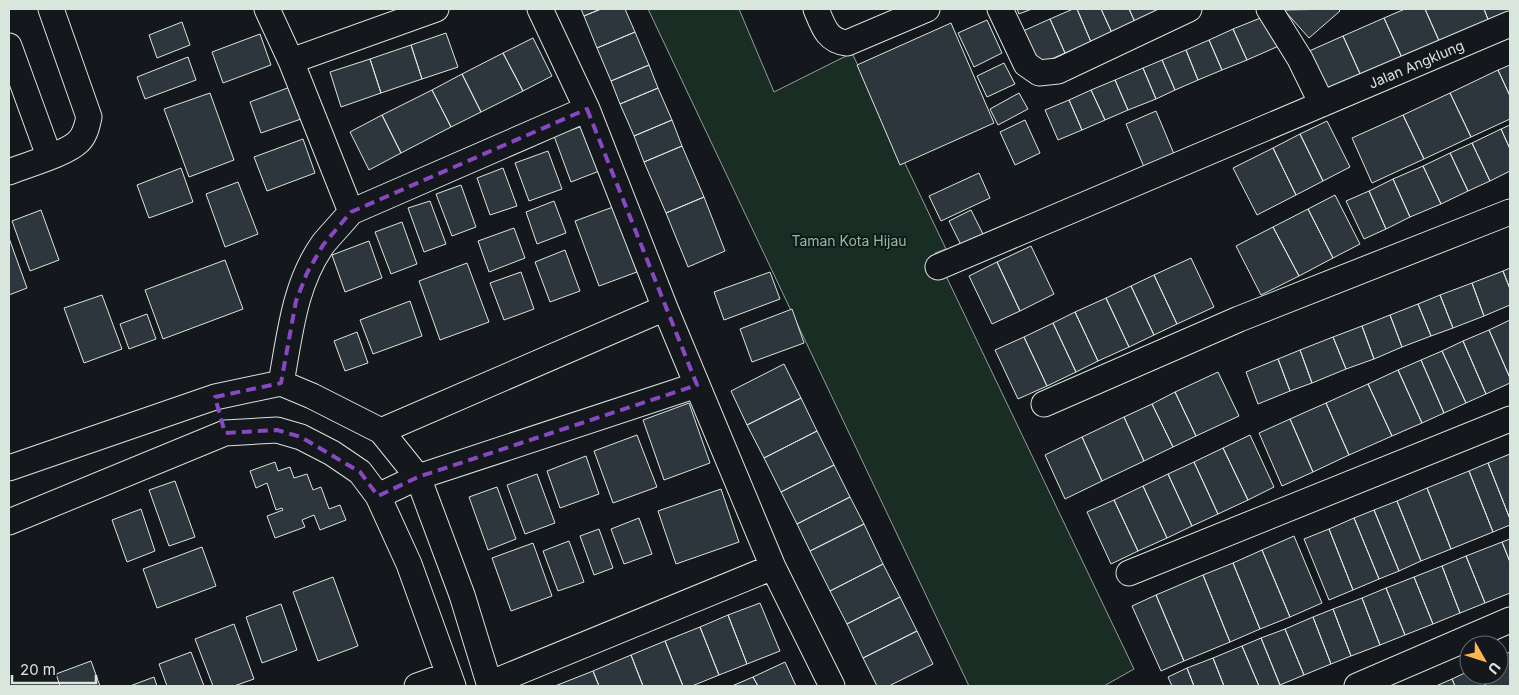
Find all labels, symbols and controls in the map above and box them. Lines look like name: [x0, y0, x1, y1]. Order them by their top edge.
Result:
street label: Jalan Angklung: [1366, 36, 1466, 92]
park label: Taman Kota Hijau: [791, 232, 907, 249]
north arrow: [1459, 635, 1509, 685]
scale bar: [12, 652, 96, 684]
text: U: [1485, 659, 1504, 678]
text: 20 m: [20, 660, 56, 679]

